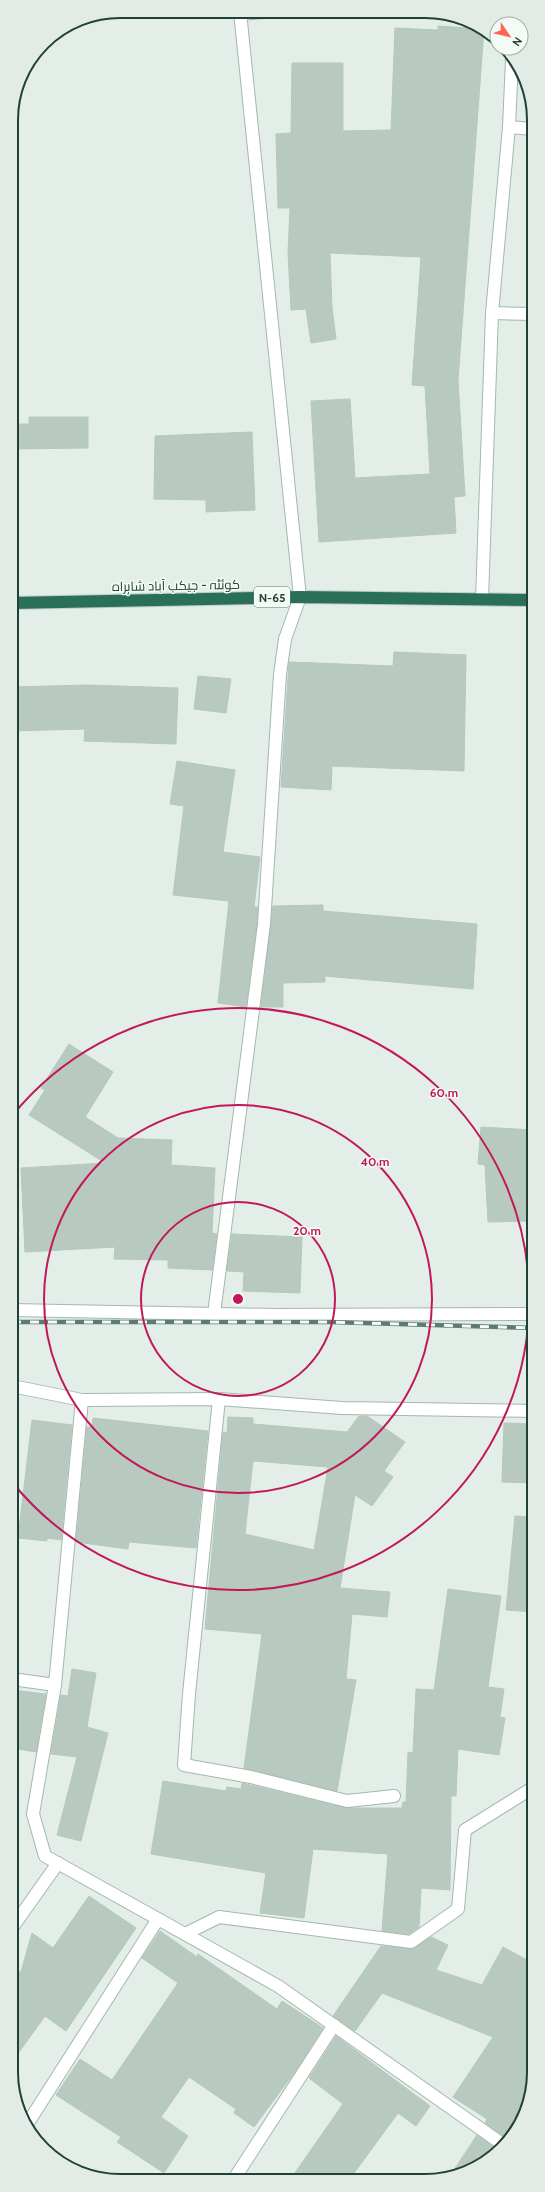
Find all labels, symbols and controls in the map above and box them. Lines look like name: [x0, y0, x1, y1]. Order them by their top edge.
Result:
north arrow: [489, 16, 529, 56]
text: N: [509, 35, 525, 49]
street label: کوئٹہ - جیکب آباد شاہراہ: [112, 576, 240, 595]
road number: N-65: [254, 587, 290, 607]
text: 60 m: [430, 1085, 458, 1100]
text: 40 m: [360, 1154, 390, 1169]
text: 20 m: [293, 1223, 321, 1238]
centre of rings: [231, 1292, 245, 1306]

